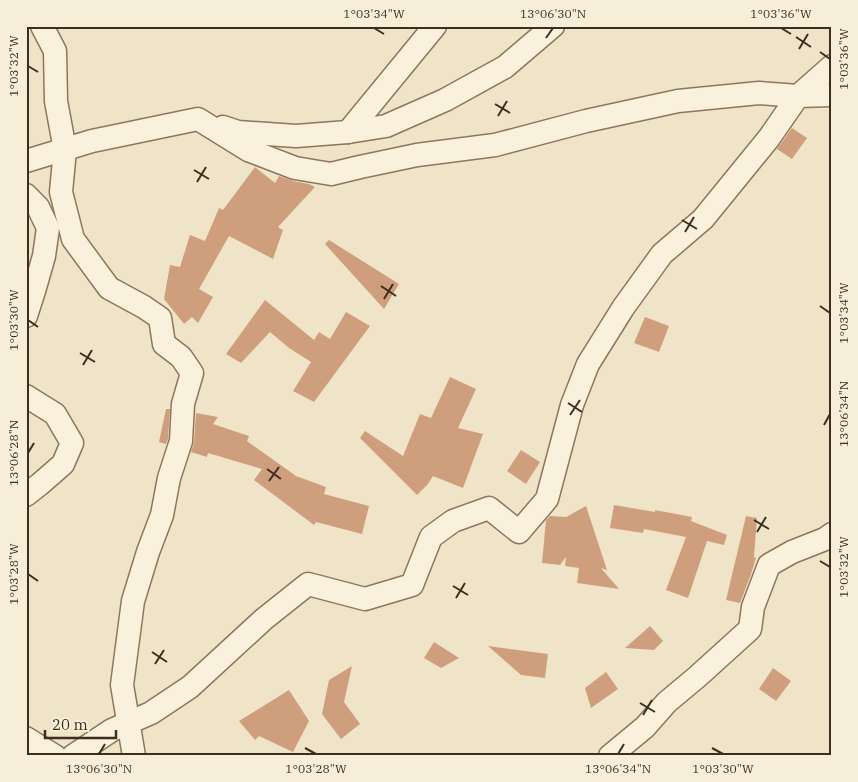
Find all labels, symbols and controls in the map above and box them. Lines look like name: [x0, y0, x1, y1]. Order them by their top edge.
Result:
text: 1°03'34"W: [343, 6, 405, 21]
text: 13°06'30"N: [520, 6, 586, 21]
text: 1°03'36"W: [750, 6, 812, 21]
text: 1°03'36"W: [836, 28, 851, 90]
text: 1°03'32"W: [6, 35, 21, 97]
text: 1°03'34"W: [836, 282, 851, 344]
text: 1°03'30"W: [6, 289, 21, 351]
text: 13°06'34"N: [836, 381, 851, 447]
text: 13°06'28"N: [6, 420, 21, 486]
text: 1°03'32"W: [836, 536, 851, 598]
text: 1°03'28"W: [6, 543, 21, 605]
scale bar: [45, 707, 116, 739]
text: 20 m: [52, 715, 88, 734]
text: 13°06'30"N: [66, 761, 132, 776]
text: 1°03'28"W: [285, 761, 347, 776]
text: 13°06'34"N: [585, 761, 651, 776]
text: 1°03'30"W: [692, 761, 754, 776]

